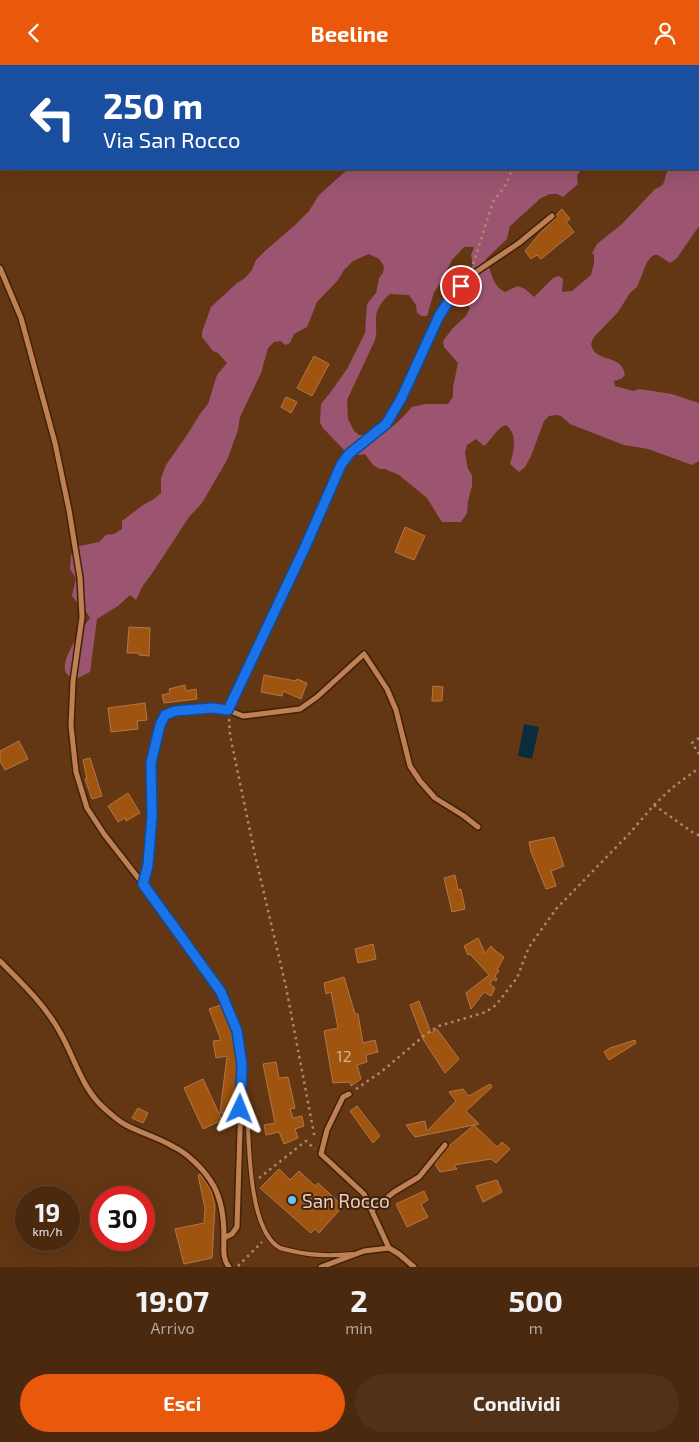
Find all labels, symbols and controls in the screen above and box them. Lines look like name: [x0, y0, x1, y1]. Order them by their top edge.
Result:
icon: back: [20, 19, 48, 47]
icon: person: [651, 19, 679, 47]
text: Beeline: [311, 20, 388, 46]
text: 250 m: [103, 84, 203, 126]
icon: left: [20, 85, 85, 150]
text: Via San Rocco: [103, 126, 241, 152]
pin: [440, 265, 482, 307]
icon: arrive: [447, 272, 475, 300]
house number: 12: [336, 1046, 352, 1065]
position arrow: [213, 1082, 265, 1134]
speed limit sign: 30: [90, 1186, 155, 1251]
place label: San Rocco: [302, 1189, 390, 1212]
marker: San Rocco: [286, 1194, 298, 1206]
text: 19: [35, 1197, 60, 1227]
text: km/h: [33, 1224, 62, 1238]
text: 19:07: [136, 1282, 209, 1318]
text: 2: [350, 1282, 368, 1318]
text: 500: [509, 1282, 563, 1318]
text: Arrivo: [150, 1318, 195, 1337]
text: min: [345, 1318, 372, 1337]
text: m: [529, 1318, 543, 1337]
button: Esci: [20, 1374, 345, 1432]
button: Condividi: [355, 1374, 679, 1432]

